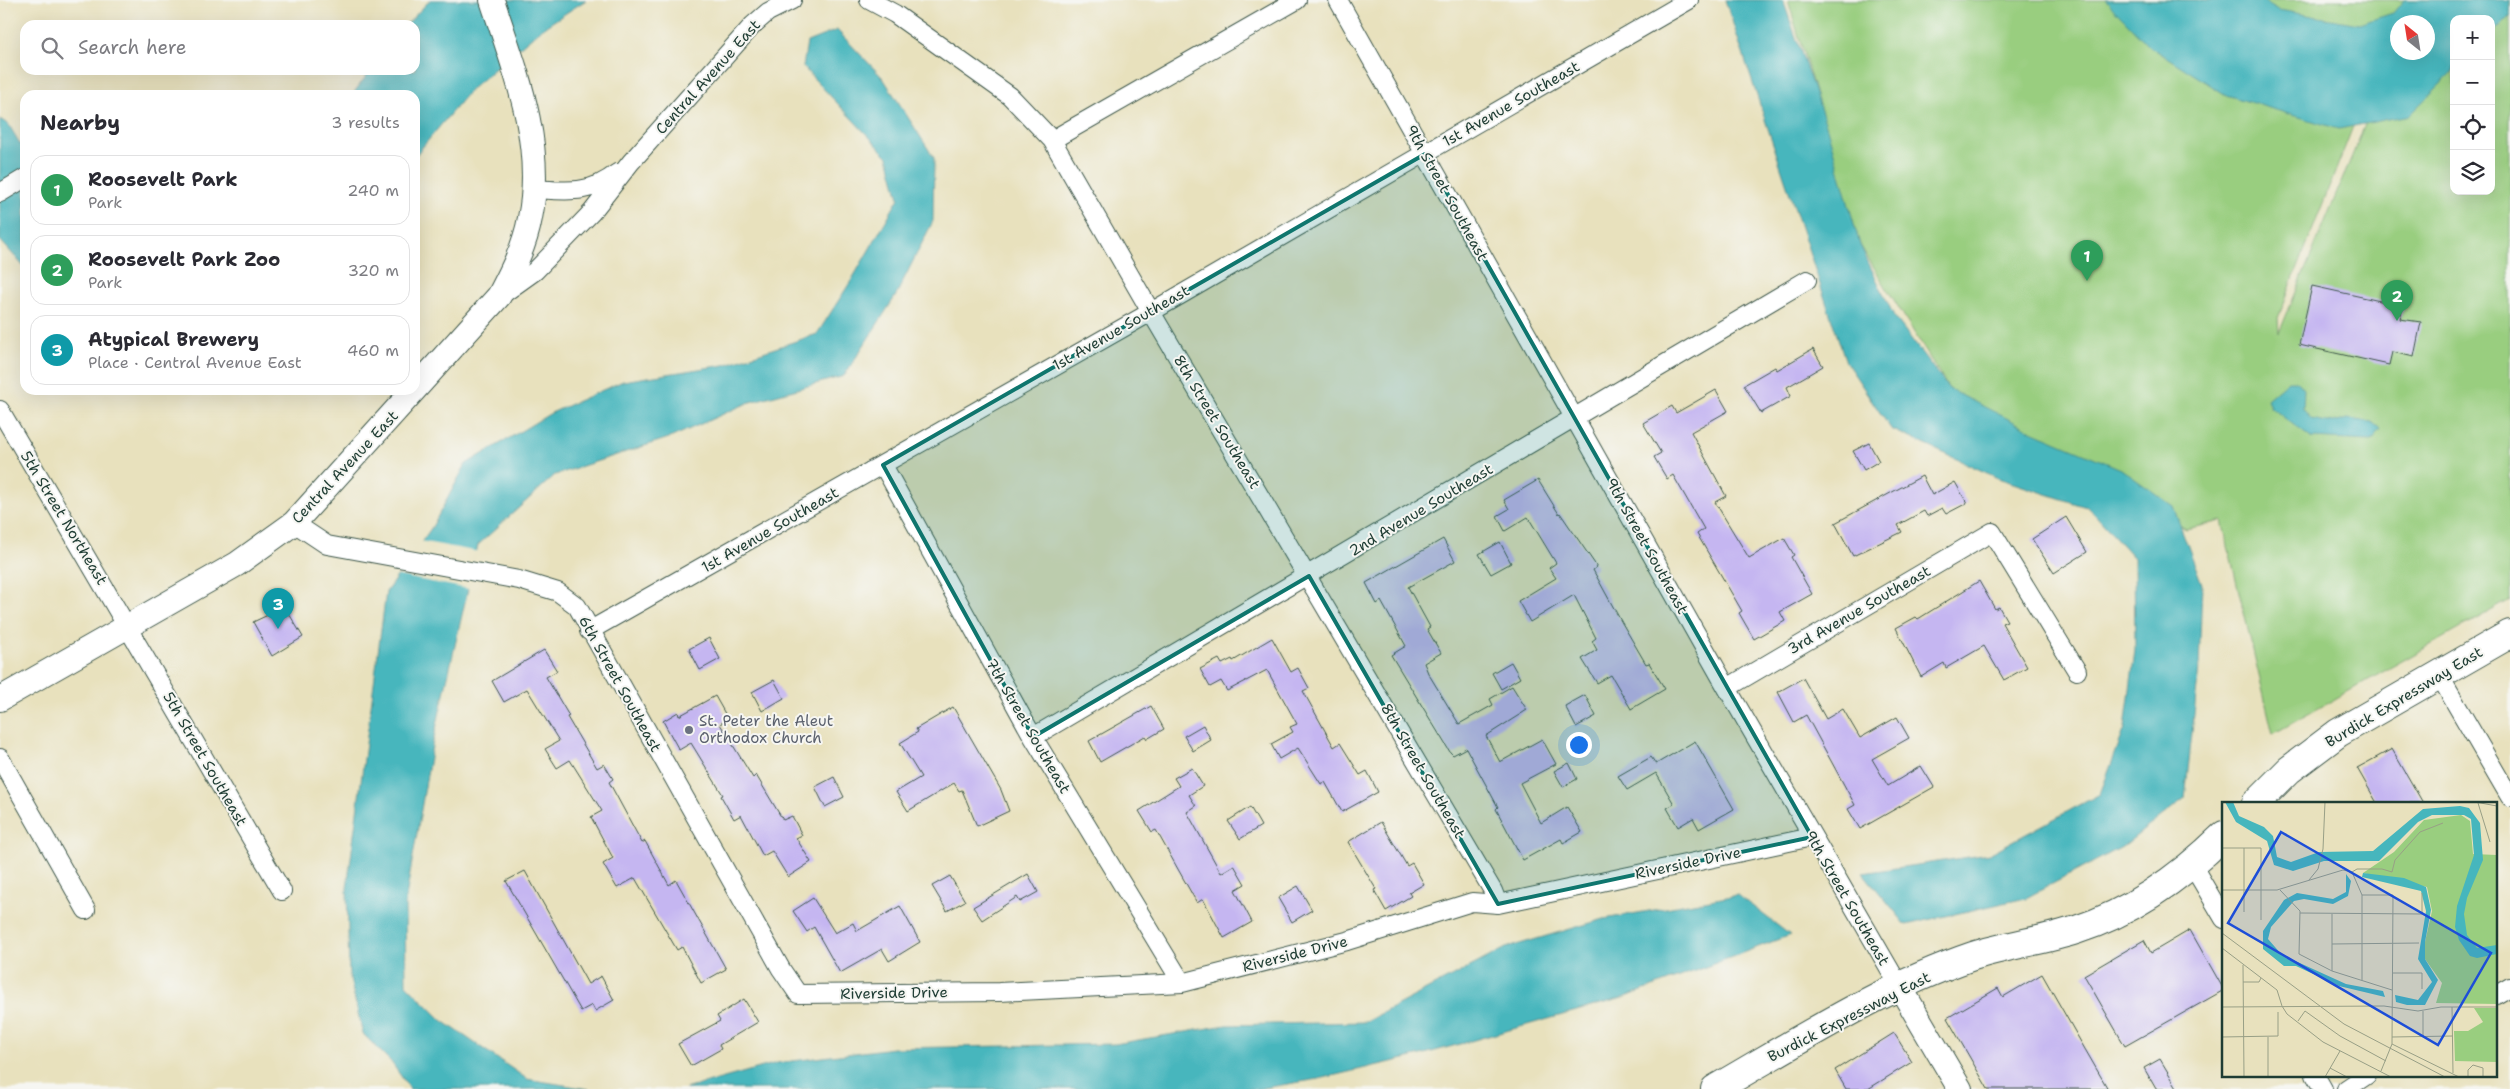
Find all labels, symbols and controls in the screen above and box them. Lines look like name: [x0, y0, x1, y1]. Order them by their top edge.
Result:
street label: Central Avenue East: [651, 15, 765, 139]
north arrow: [2390, 15, 2435, 60]
map controls: [2450, 15, 2495, 195]
button: +: [2450, 15, 2495, 60]
search box: [20, 20, 420, 75]
icon: search: [38, 34, 66, 62]
text: Search here: [78, 35, 187, 60]
street label: 1st Avenue Southeast: [1439, 57, 1583, 151]
button: −: [2450, 60, 2495, 105]
button: locate: [2450, 105, 2495, 150]
text: Nearby: [40, 109, 120, 137]
text: 3 results: [331, 112, 400, 133]
street label: 9th Street Southeast: [1401, 121, 1493, 265]
button: layers: [2450, 150, 2495, 195]
text: Roosevelt Park: [88, 167, 238, 192]
text: 1: [53, 180, 61, 201]
text: 240 m: [347, 180, 399, 201]
text: Park: [88, 192, 122, 213]
pin: 1: [2071, 240, 2103, 281]
text: Roosevelt Park Zoo: [88, 247, 280, 272]
text: 2: [51, 260, 63, 281]
text: 320 m: [348, 260, 399, 281]
text: Park: [88, 272, 122, 293]
pin: 2: [2381, 280, 2413, 321]
street label: 1st Avenue Southeast: [1049, 281, 1193, 375]
text: Atypical Brewery: [88, 327, 259, 352]
text: 3: [51, 340, 63, 361]
text: 460 m: [347, 340, 399, 361]
street label: 8th Street Southeast: [1169, 351, 1265, 493]
text: Place · Central Avenue East: [88, 352, 302, 373]
street label: Central Avenue East: [287, 406, 403, 528]
street label: 5th Street Northeast: [16, 447, 112, 589]
street label: 2nd Avenue Southeast: [1345, 459, 1497, 561]
street label: 9th Street Southeast: [1601, 474, 1693, 618]
street label: 1st Avenue Southeast: [698, 483, 842, 577]
street label: 3rd Avenue Southeast: [1784, 561, 1934, 659]
pin: 3: [262, 588, 294, 629]
street label: 6th Street Southeast: [574, 612, 666, 756]
street label: Burdick Expressway East: [2322, 642, 2486, 752]
street label: 7th Street Southeast: [981, 655, 1075, 797]
street label: 5th Street Southeast: [158, 688, 252, 830]
street label: 8th Street Southeast: [1376, 700, 1470, 842]
place label: St. Peter the Aleut Orthodox Church: [699, 711, 833, 748]
marker: St. Peter the Aleut Orthodox Church: [683, 724, 695, 736]
your location: [1566, 732, 1592, 758]
inset map: [2222, 802, 2498, 1076]
street label: 9th Street Southeast: [1800, 827, 1894, 969]
street label: Riverside Drive: [1633, 842, 1743, 884]
street label: Riverside Drive: [1240, 931, 1350, 977]
street label: Burdick Expressway East: [1764, 967, 1934, 1067]
street label: Riverside Drive: [840, 982, 948, 1004]

